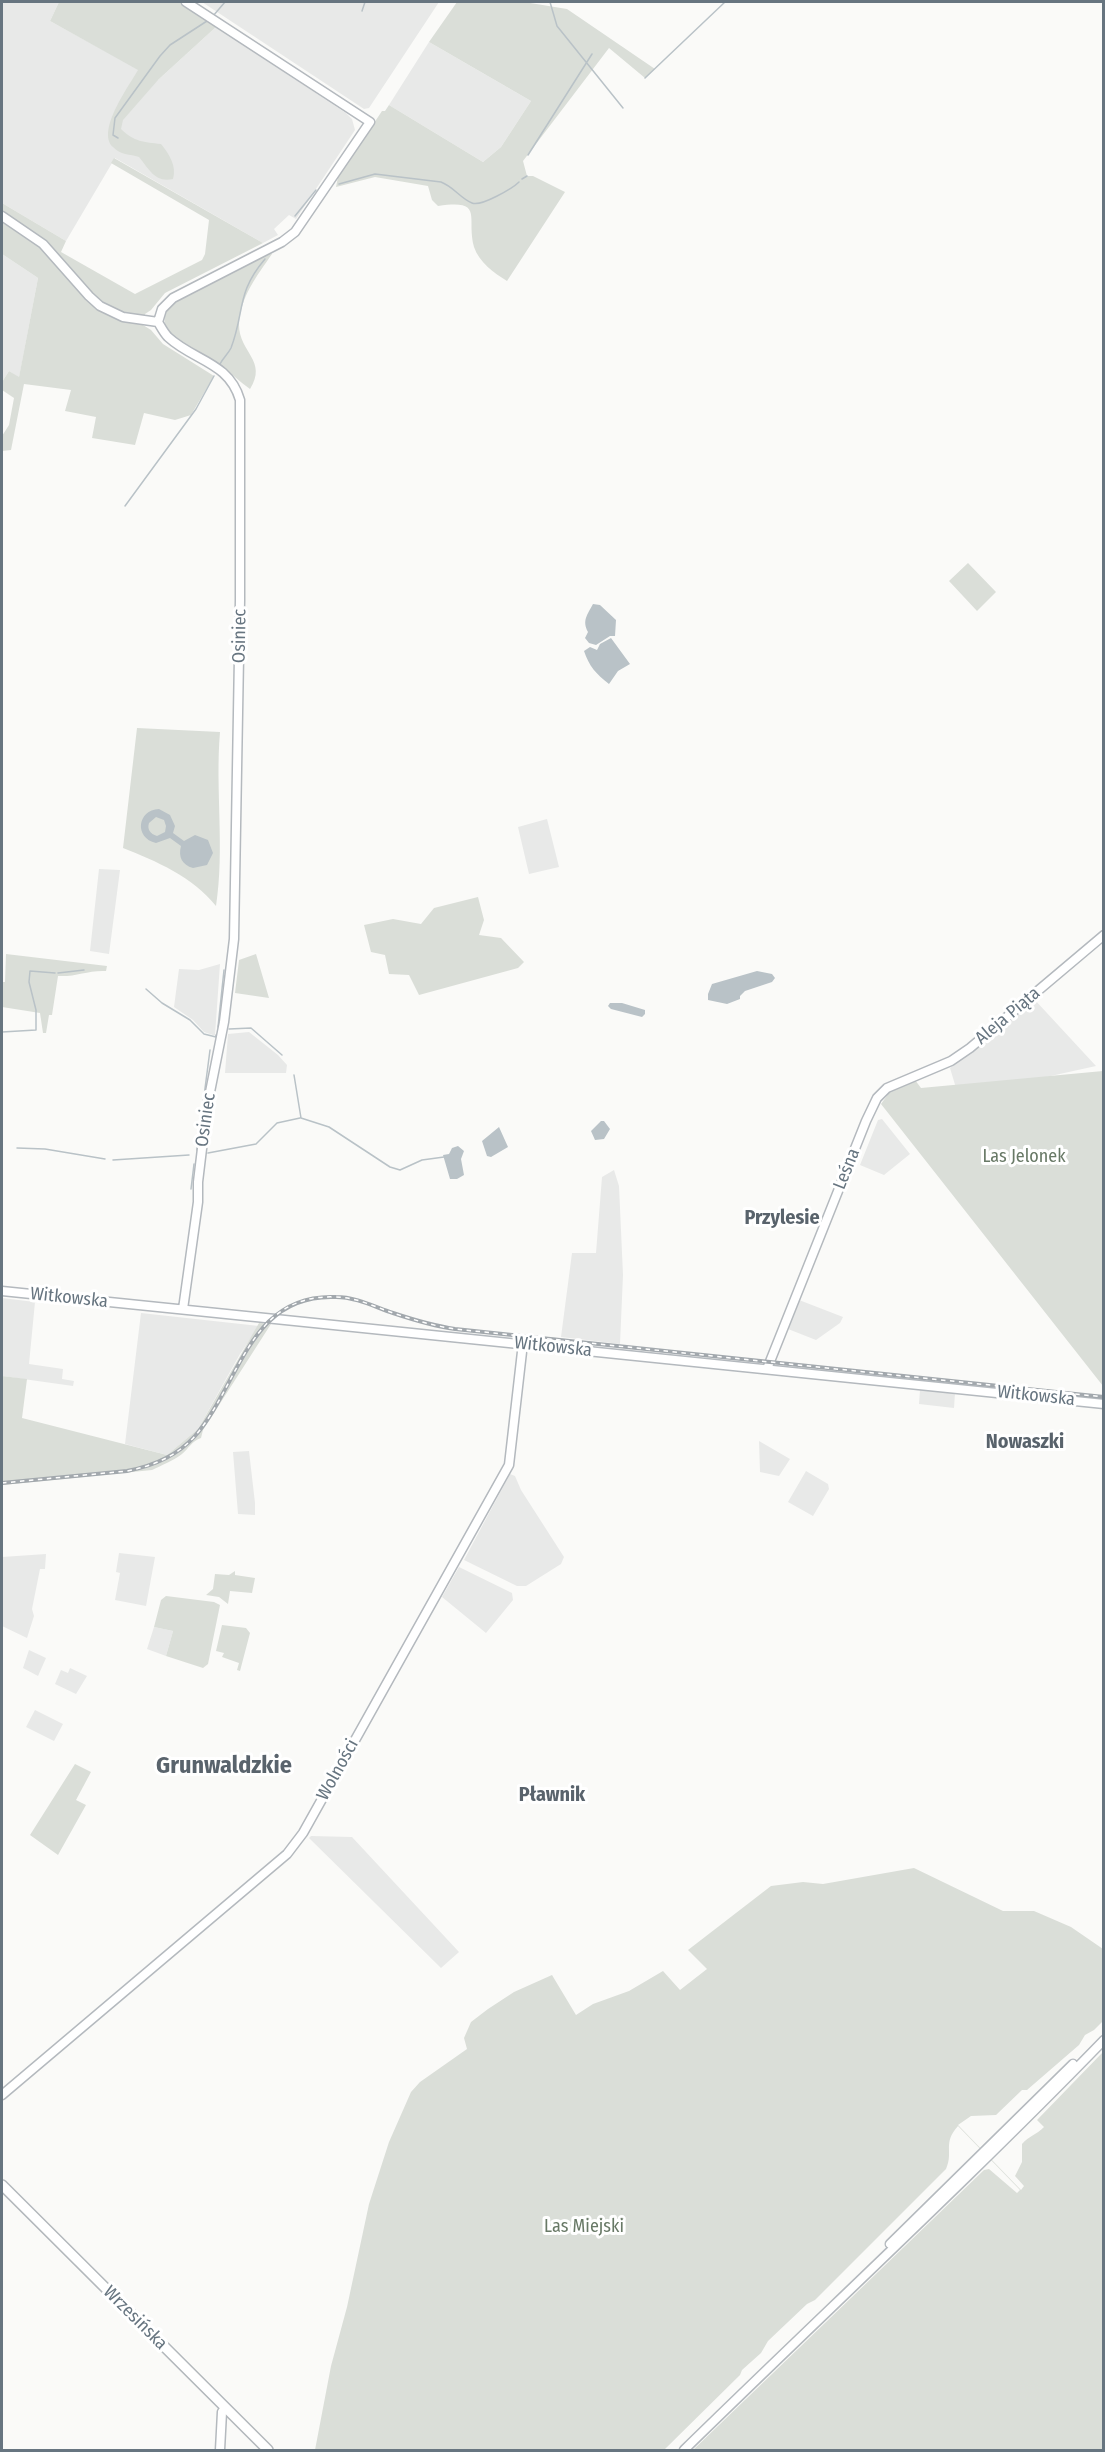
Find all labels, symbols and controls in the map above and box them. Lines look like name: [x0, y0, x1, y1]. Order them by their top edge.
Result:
street label: Osiniec: [229, 609, 251, 663]
street label: Aleja Piąta: [971, 983, 1045, 1049]
street label: Osiniec: [192, 1092, 220, 1148]
street label: Leśna: [829, 1145, 865, 1193]
park label: Las Jelonek: [982, 1146, 1066, 1168]
district label: Przylesie: [744, 1206, 820, 1230]
street label: Witkowska: [29, 1283, 109, 1313]
street label: Witkowska: [513, 1332, 593, 1362]
street label: Witkowska: [996, 1381, 1076, 1411]
district label: Nowaszki: [986, 1430, 1064, 1454]
street label: Wolności: [312, 1736, 364, 1804]
district label: Grunwaldzkie: [156, 1752, 292, 1780]
district label: Pławnik: [519, 1783, 585, 1807]
park label: Las Miejski: [544, 2216, 624, 2238]
street label: Wrzesińska: [98, 2281, 172, 2355]

